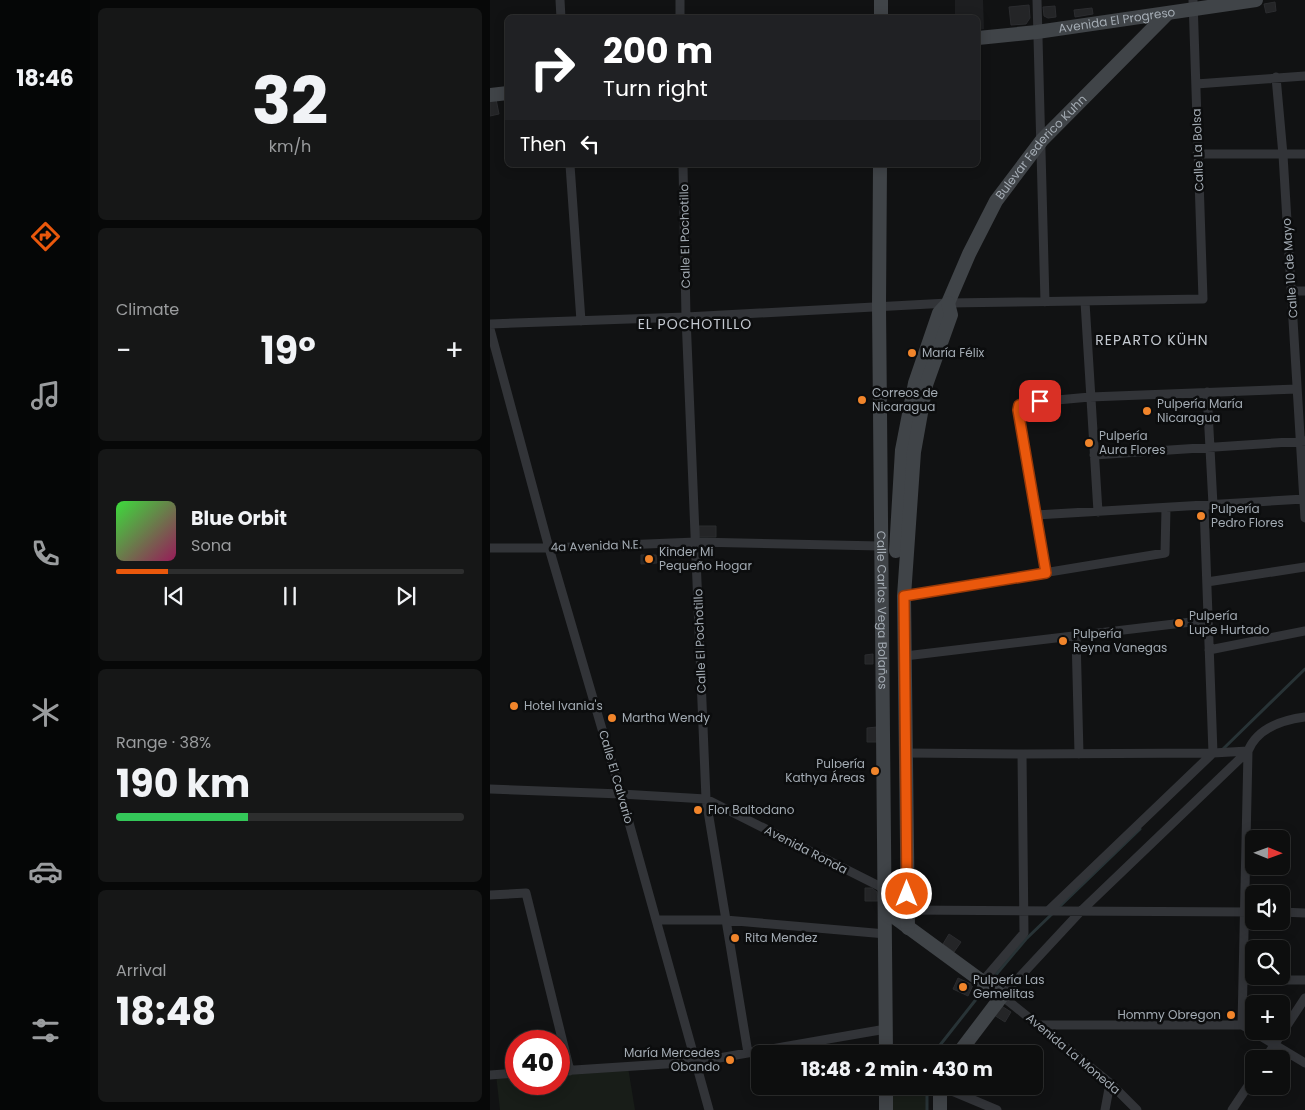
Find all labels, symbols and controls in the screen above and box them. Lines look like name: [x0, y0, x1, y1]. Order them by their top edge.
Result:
street label: Avenida El Progreso: [1057, 3, 1177, 37]
text: 200 m: [603, 26, 713, 75]
icon: right: [520, 35, 585, 100]
text: 32: [252, 56, 328, 147]
text: 18:46: [16, 63, 74, 94]
text: Turn right: [603, 73, 708, 104]
street label: Bulevar Federico Kuhn: [991, 91, 1090, 203]
street label: Calle La Bolsa: [1188, 108, 1207, 192]
icon: left: [576, 130, 604, 158]
text: Then: [520, 131, 566, 158]
text: km/h: [269, 135, 311, 158]
street label: Calle El Pochotillo: [675, 183, 694, 288]
street label: Calle 10 de Mayo: [1278, 217, 1301, 319]
icon: directions: [28, 219, 63, 254]
text: Climate: [116, 298, 179, 321]
district label: EL POCHOTILLO: [638, 314, 752, 334]
text: 19°: [261, 324, 316, 377]
district label: REPARTO KÜHN: [1095, 330, 1209, 350]
text: −: [116, 331, 131, 370]
text: +: [445, 331, 464, 370]
place label: María Félix: [922, 344, 985, 361]
marker: María Félix: [906, 347, 918, 359]
icon: music: [28, 378, 63, 413]
pin: [1019, 380, 1061, 422]
place label: Correos de Nicaragua: [872, 384, 938, 415]
icon: arrive: [1026, 387, 1054, 415]
marker: Correos de Nicaragua: [856, 394, 868, 406]
place label: Pulpería María Nicaragua: [1157, 395, 1243, 426]
marker: Pulpería María Nicaragua: [1141, 405, 1153, 417]
place label: Pulpería Aura Flores: [1099, 427, 1165, 458]
marker: Pulpería Aura Flores: [1083, 437, 1095, 449]
place label: Pulpería Pedro Flores: [1211, 500, 1284, 531]
text: Blue Orbit: [191, 505, 287, 532]
marker: Pulpería Pedro Flores: [1195, 510, 1207, 522]
street label: Calle Carlos Vega Bolaños: [873, 531, 892, 689]
text: Sona: [191, 534, 232, 557]
street label: 4a Avenida N.E.: [550, 535, 642, 556]
icon: phone: [28, 536, 63, 571]
place label: Kinder Mi Pequeño Hogar: [659, 543, 752, 574]
marker: Kinder Mi Pequeño Hogar: [643, 553, 655, 565]
icon: previous: [160, 582, 188, 610]
icon: pause: [276, 582, 304, 610]
icon: next: [392, 582, 420, 610]
street label: Calle El Pochotillo: [689, 588, 710, 693]
place label: Pulpería Lupe Hurtado: [1189, 607, 1270, 638]
marker: Pulpería Lupe Hurtado: [1173, 617, 1185, 629]
place label: Pulpería Reyna Vanegas: [1073, 625, 1167, 656]
marker: Pulpería Reyna Vanegas: [1057, 635, 1069, 647]
icon: climate: [28, 695, 63, 730]
place label: Hotel Ivania's: [524, 697, 603, 714]
marker: Hotel Ivania's: [508, 700, 520, 712]
place label: Martha Wendy: [622, 709, 710, 726]
marker: Martha Wendy: [606, 712, 618, 724]
street label: Calle El Calvario: [595, 728, 638, 826]
text: Range · 38%: [116, 731, 211, 754]
place label: Pulpería Kathya Áreas: [785, 755, 865, 786]
text: 190 km: [116, 757, 250, 810]
marker: Pulpería Kathya Áreas: [869, 765, 881, 777]
place label: Flor Baltodano: [708, 801, 795, 818]
marker: Flor Baltodano: [692, 804, 704, 816]
street label: Avenida Ronda: [762, 821, 851, 878]
north arrow: [1245, 830, 1290, 875]
map controls: [1245, 830, 1290, 1095]
icon: car: [28, 854, 63, 889]
position arrow: [880, 867, 932, 919]
button: sound: [1245, 885, 1290, 930]
place label: Rita Mendez: [745, 929, 817, 946]
marker: Rita Mendez: [729, 932, 741, 944]
button: search: [1245, 940, 1290, 985]
text: Arrival: [116, 959, 166, 982]
place label: Pulpería Las Gemelitas: [973, 971, 1044, 1002]
marker: Pulpería Las Gemelitas: [957, 981, 969, 993]
text: 18:48: [116, 985, 216, 1038]
button: +: [1245, 995, 1290, 1040]
place label: Hommy Obregon: [1117, 1006, 1221, 1023]
street label: Avenida La Moneda: [1023, 1009, 1124, 1098]
marker: Hommy Obregon: [1225, 1009, 1237, 1021]
icon: filters: [28, 1013, 63, 1048]
speed limit sign: 40: [505, 1030, 570, 1095]
place label: María Mercedes Obando: [624, 1044, 720, 1075]
button: −: [1245, 1050, 1290, 1095]
marker: María Mercedes Obando: [724, 1054, 736, 1066]
text: 18:48 · 2 min · 430 m: [801, 1056, 993, 1083]

